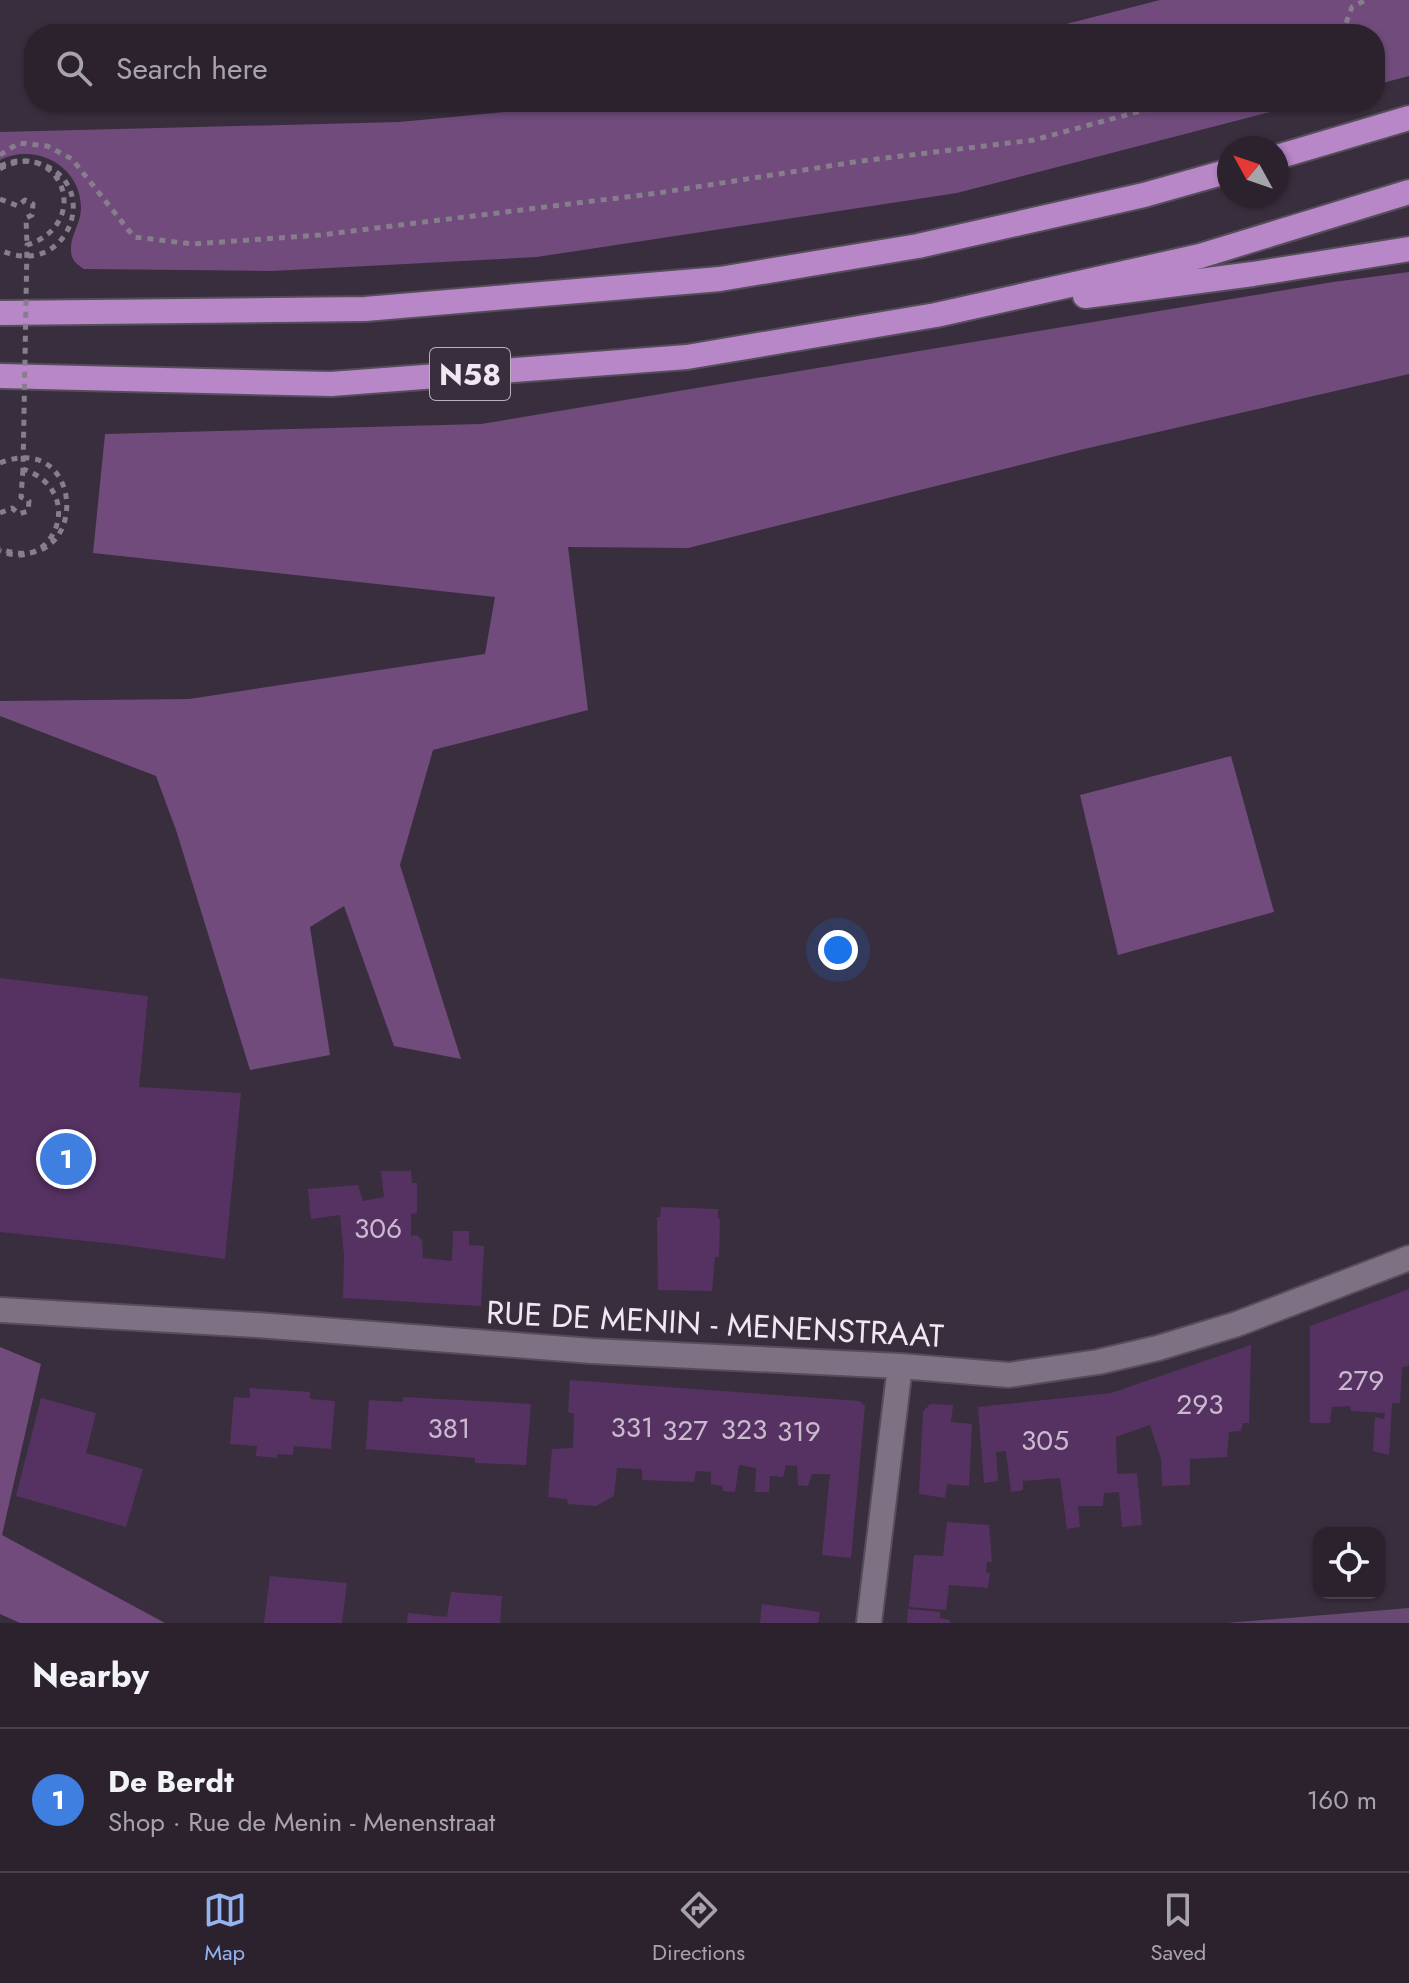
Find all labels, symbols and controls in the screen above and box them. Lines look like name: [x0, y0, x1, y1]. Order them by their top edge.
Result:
search box: [24, 24, 1385, 112]
icon: search: [52, 46, 96, 90]
text: Search here: [116, 47, 268, 90]
north arrow: [1217, 136, 1289, 208]
road number: N58: [430, 348, 510, 400]
your location: [818, 930, 858, 970]
pin: 1: [40, 1129, 92, 1189]
house number: 306: [354, 1208, 402, 1249]
street label: RUE DE MENIN - MENENSTRAAT: [485, 1289, 945, 1359]
house number: 279: [1338, 1360, 1384, 1401]
house number: 293: [1176, 1384, 1224, 1425]
house number: 331: [610, 1407, 654, 1448]
house number: 381: [427, 1408, 471, 1449]
house number: 323: [721, 1409, 767, 1450]
house number: 327: [662, 1410, 708, 1451]
house number: 319: [777, 1411, 821, 1452]
house number: 305: [1021, 1420, 1069, 1461]
map controls: [1313, 1527, 1385, 1599]
button: locate: [1313, 1527, 1385, 1599]
text: Nearby: [32, 1651, 149, 1700]
text: De Berdt: [108, 1760, 234, 1803]
text: 1: [51, 1781, 65, 1819]
text: 160 m: [1307, 1781, 1377, 1819]
text: Shop · Rue de Menin - Menenstraat: [108, 1803, 495, 1841]
tab: Map: [203, 1888, 247, 1968]
tab: Directions: [652, 1888, 745, 1968]
tab: Saved: [1151, 1888, 1206, 1968]

